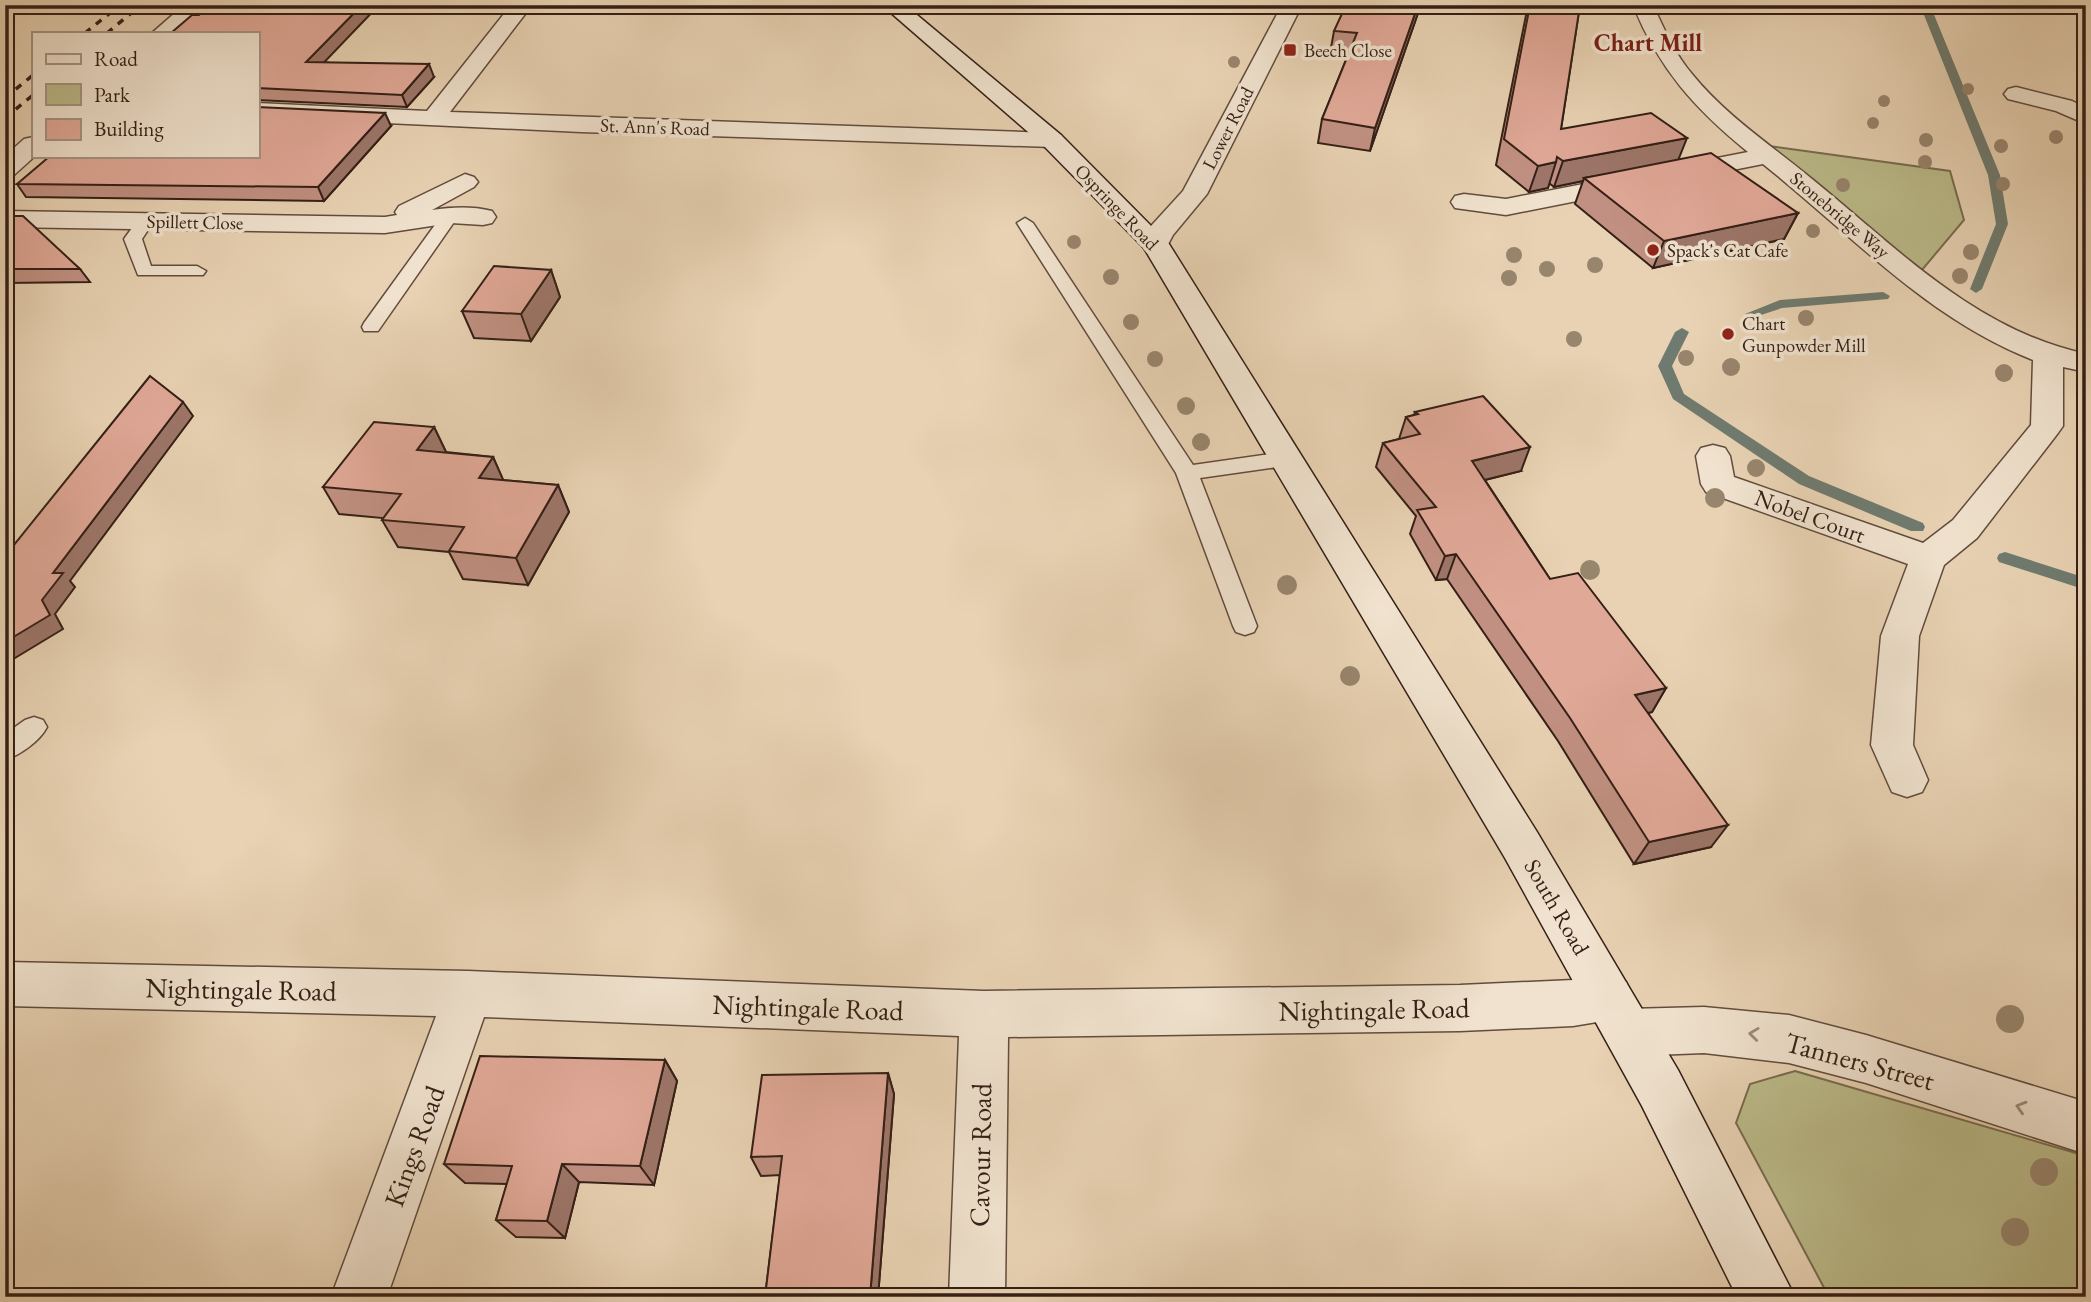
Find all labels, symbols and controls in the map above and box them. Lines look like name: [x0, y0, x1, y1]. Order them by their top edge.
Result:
district label: Chart Mill: [1594, 27, 1702, 58]
legend: [32, 32, 259, 158]
place label: Beech Close: [1304, 38, 1392, 63]
marker: Beech Close: [1282, 42, 1298, 58]
text: Road: [94, 45, 138, 72]
text: Park: [94, 81, 131, 108]
street label: Lower Road: [1196, 82, 1260, 174]
street label: St. Ann's Road: [600, 113, 711, 141]
text: Building: [94, 115, 164, 142]
street label: Ospringe Road: [1070, 158, 1165, 256]
street label: Stonebridge Way: [1785, 166, 1896, 264]
street label: Spillett Close: [146, 209, 244, 235]
place label: Spack's Cat Cafe: [1667, 238, 1788, 263]
marker: Spack's Cat Cafe: [1645, 242, 1661, 258]
place label: Chart Gunpowder Mill: [1742, 311, 1866, 358]
marker: Chart Gunpowder Mill: [1720, 326, 1736, 342]
street label: Nobel Court: [1751, 482, 1870, 550]
street label: South Road: [1518, 854, 1597, 961]
street label: Nightingale Road: [145, 969, 338, 1009]
street label: Nightingale Road: [712, 986, 905, 1028]
street label: Nightingale Road: [1278, 989, 1471, 1029]
street label: Tanners Street: [1781, 1024, 1939, 1098]
one-way arrow: [1749, 1027, 1760, 1042]
street label: Kings Road: [376, 1080, 453, 1211]
street label: Cavour Road: [961, 1082, 999, 1227]
one-way arrow: [2015, 1101, 2027, 1116]

